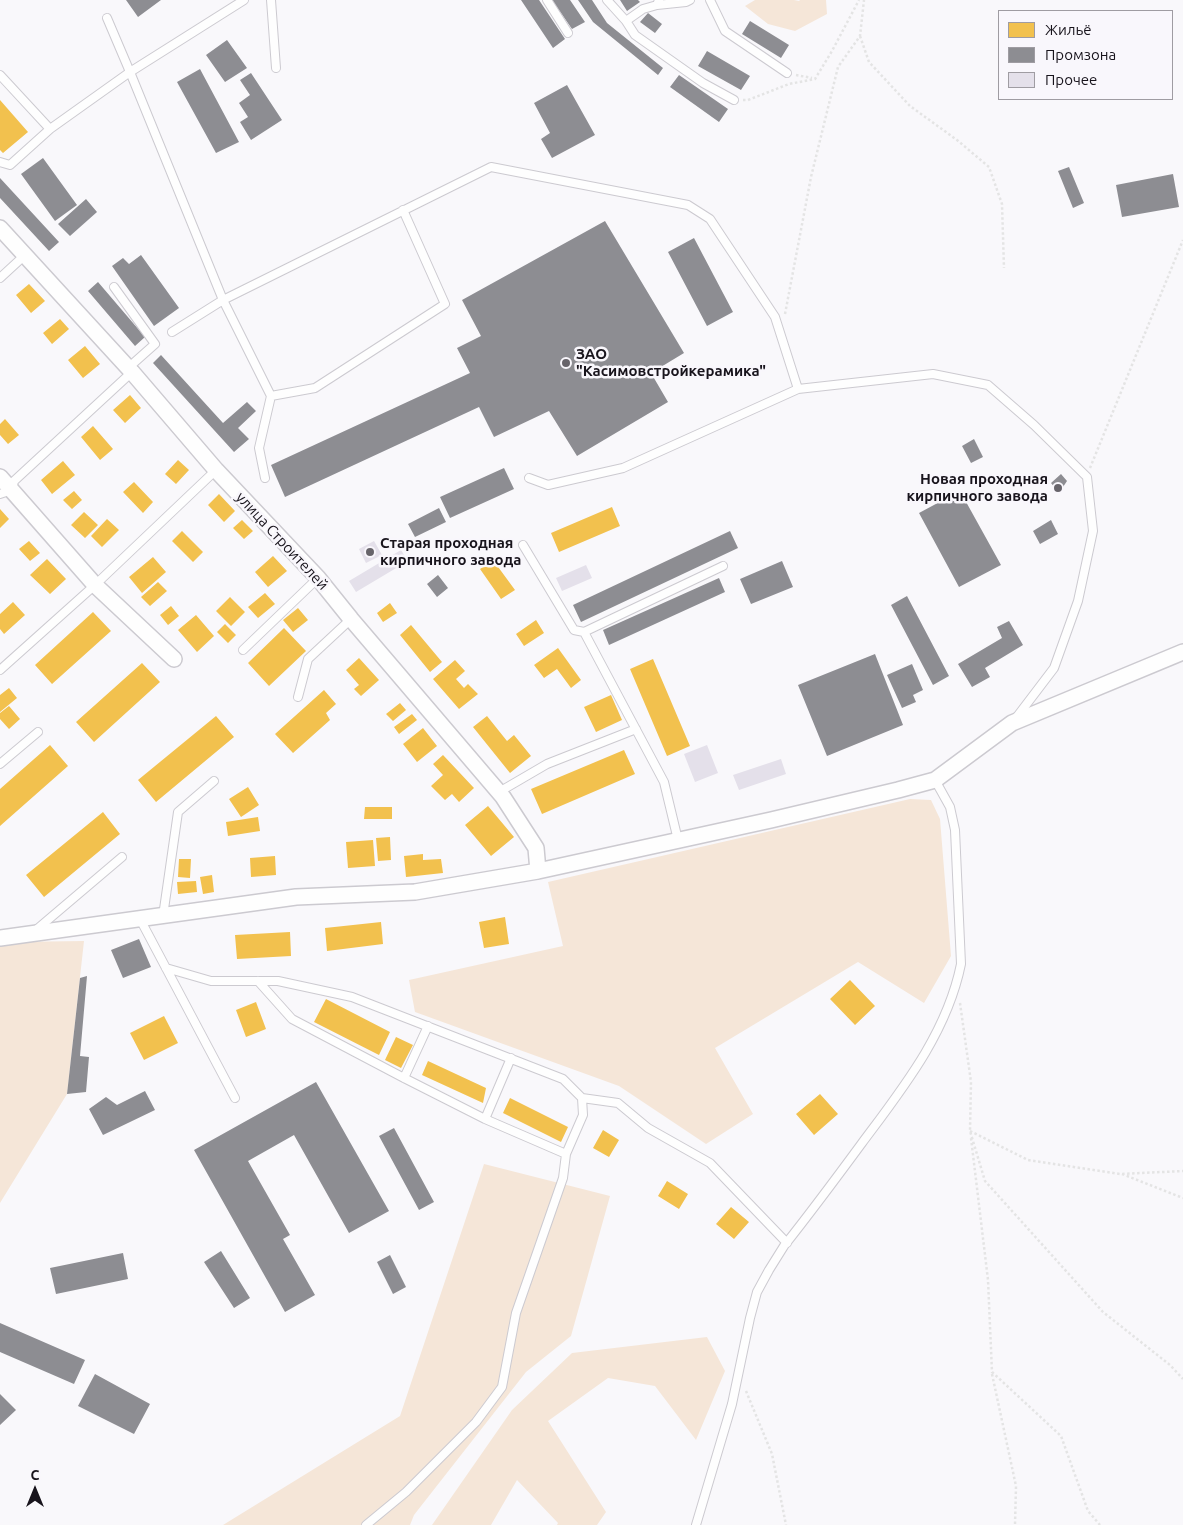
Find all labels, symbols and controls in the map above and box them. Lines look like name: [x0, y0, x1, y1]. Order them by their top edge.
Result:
legend: [998, 10, 1173, 100]
text: Жильё: [1045, 21, 1092, 38]
text: Промзона: [1045, 46, 1116, 63]
text: Прочее: [1045, 71, 1097, 88]
place label: ЗАО "Касимовстройкерамика": [576, 345, 766, 380]
marker: ЗАО "Касимовстройкерамика": [560, 357, 572, 369]
place label: Новая проходная кирпичного завода: [907, 470, 1048, 505]
marker: Новая проходная кирпичного завода: [1052, 482, 1064, 494]
street label: улица Строителей: [232, 488, 332, 594]
place label: Старая проходная кирпичного завода: [380, 534, 521, 569]
marker: Старая проходная кирпичного завода: [364, 546, 376, 558]
north arrow: [10, 1465, 60, 1515]
text: С: [31, 1467, 39, 1483]

